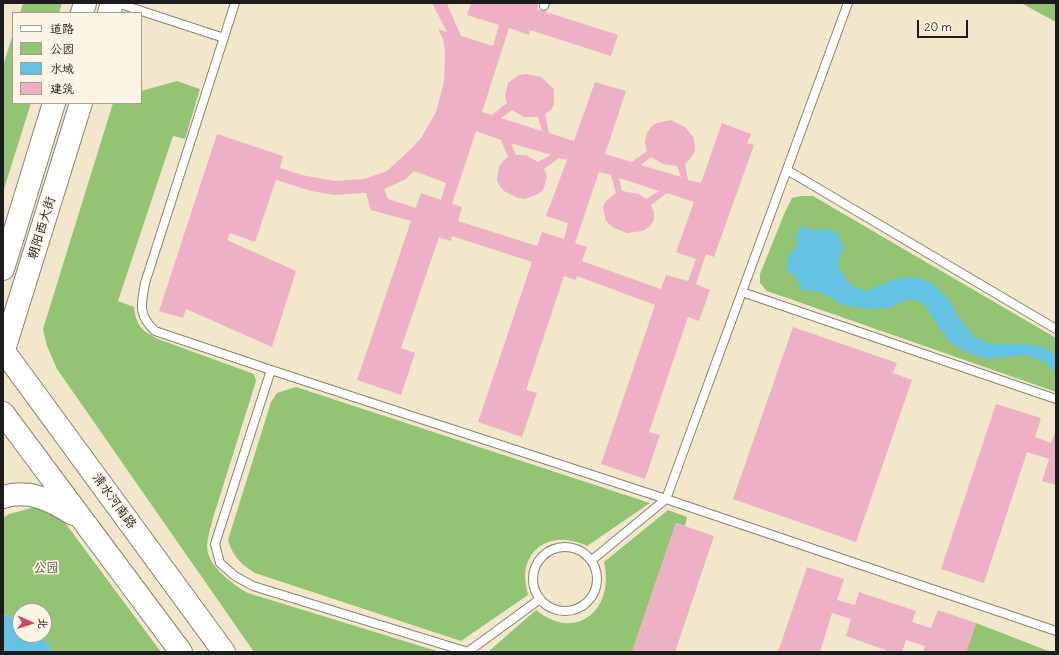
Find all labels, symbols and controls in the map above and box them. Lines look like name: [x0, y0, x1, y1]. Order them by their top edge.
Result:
legend: [12, 12, 142, 104]
scale bar: [919, 12, 970, 38]
text: 20 m: [924, 19, 952, 34]
text: 道路: [50, 21, 74, 36]
text: 公园: [50, 41, 74, 56]
text: 水域: [50, 61, 74, 76]
text: 建筑: [50, 81, 74, 96]
street label: 朝阳西大街: [25, 195, 59, 261]
street label: 清水河南路: [89, 470, 139, 532]
park label: 公园: [33, 560, 59, 576]
north arrow: [12, 603, 52, 643]
text: 北: [36, 618, 50, 629]

